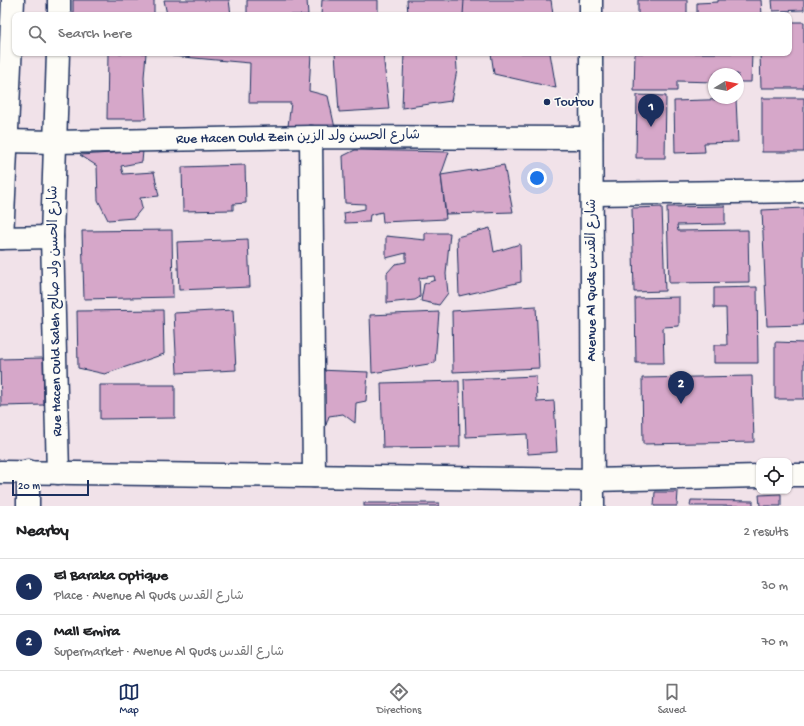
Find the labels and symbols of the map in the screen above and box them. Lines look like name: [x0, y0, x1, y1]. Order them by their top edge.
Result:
north arrow: [708, 68, 744, 104]
place label: Toutou: [554, 94, 594, 111]
pin: 1: [638, 94, 664, 127]
marker: Toutou: [542, 97, 552, 107]
street label: Rue Hacen Ould Zein شارع الحسن ولد الزين: [176, 127, 420, 149]
your location: [527, 168, 547, 188]
street label: Rue Hacen Ould Saleh شارع الحسن ولد صالح: [45, 185, 67, 437]
street label: Avenue Al Quds شارع القدس: [584, 199, 601, 361]
pin: 2: [668, 371, 694, 404]
scale bar: [12, 478, 89, 497]

